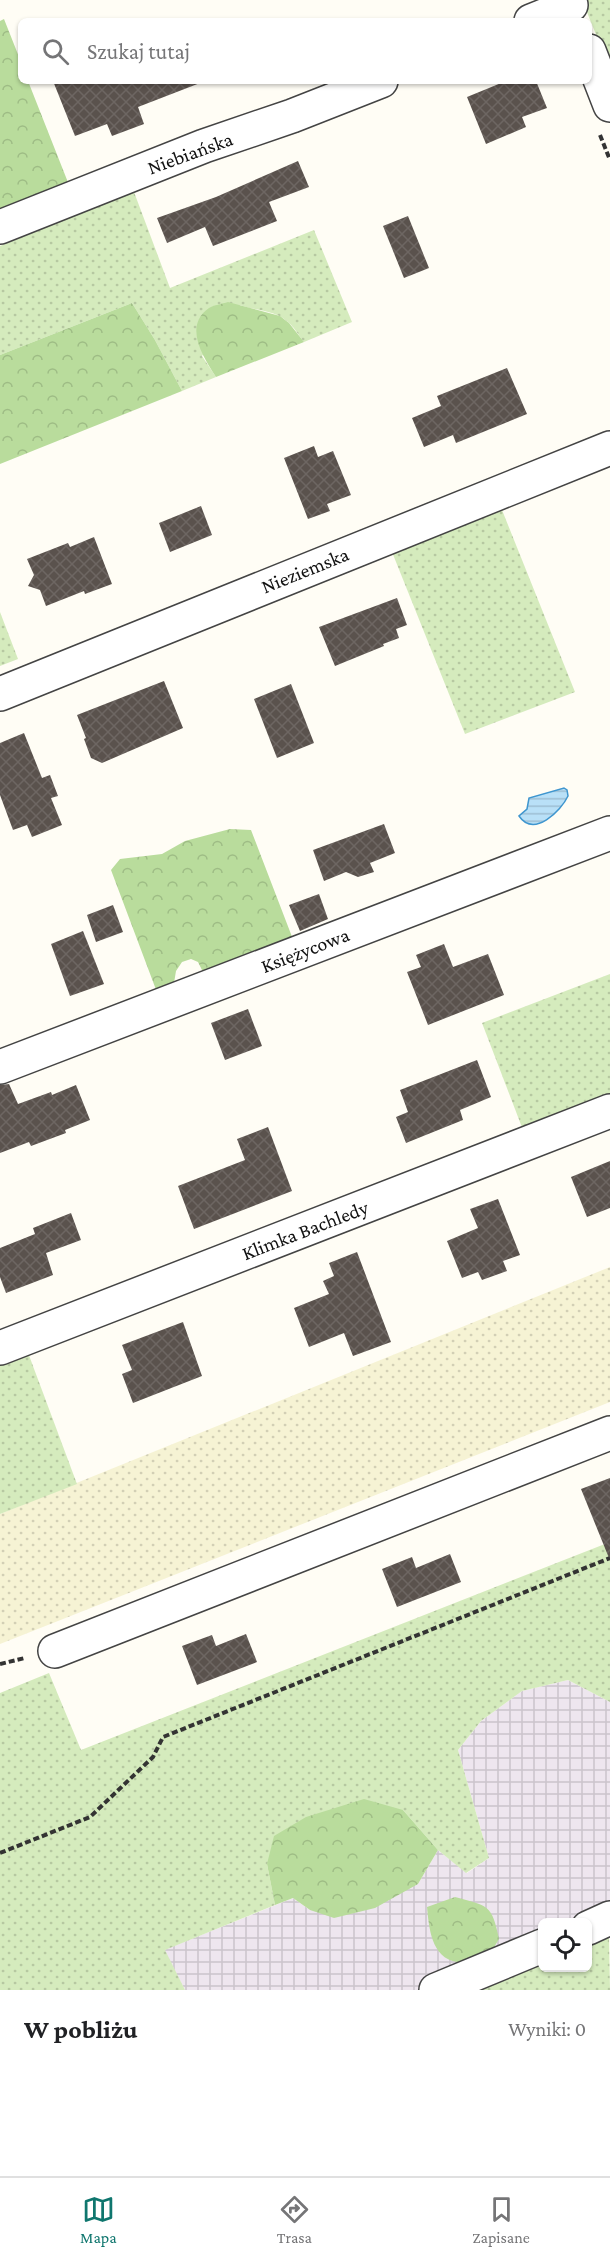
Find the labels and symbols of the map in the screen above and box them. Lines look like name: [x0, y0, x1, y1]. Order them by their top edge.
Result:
street label: Niebiańska: [144, 127, 236, 179]
street label: Nieziemska: [258, 543, 352, 597]
street label: Księżycowa: [258, 923, 353, 978]
street label: Klimka Bachledy: [239, 1196, 372, 1265]

